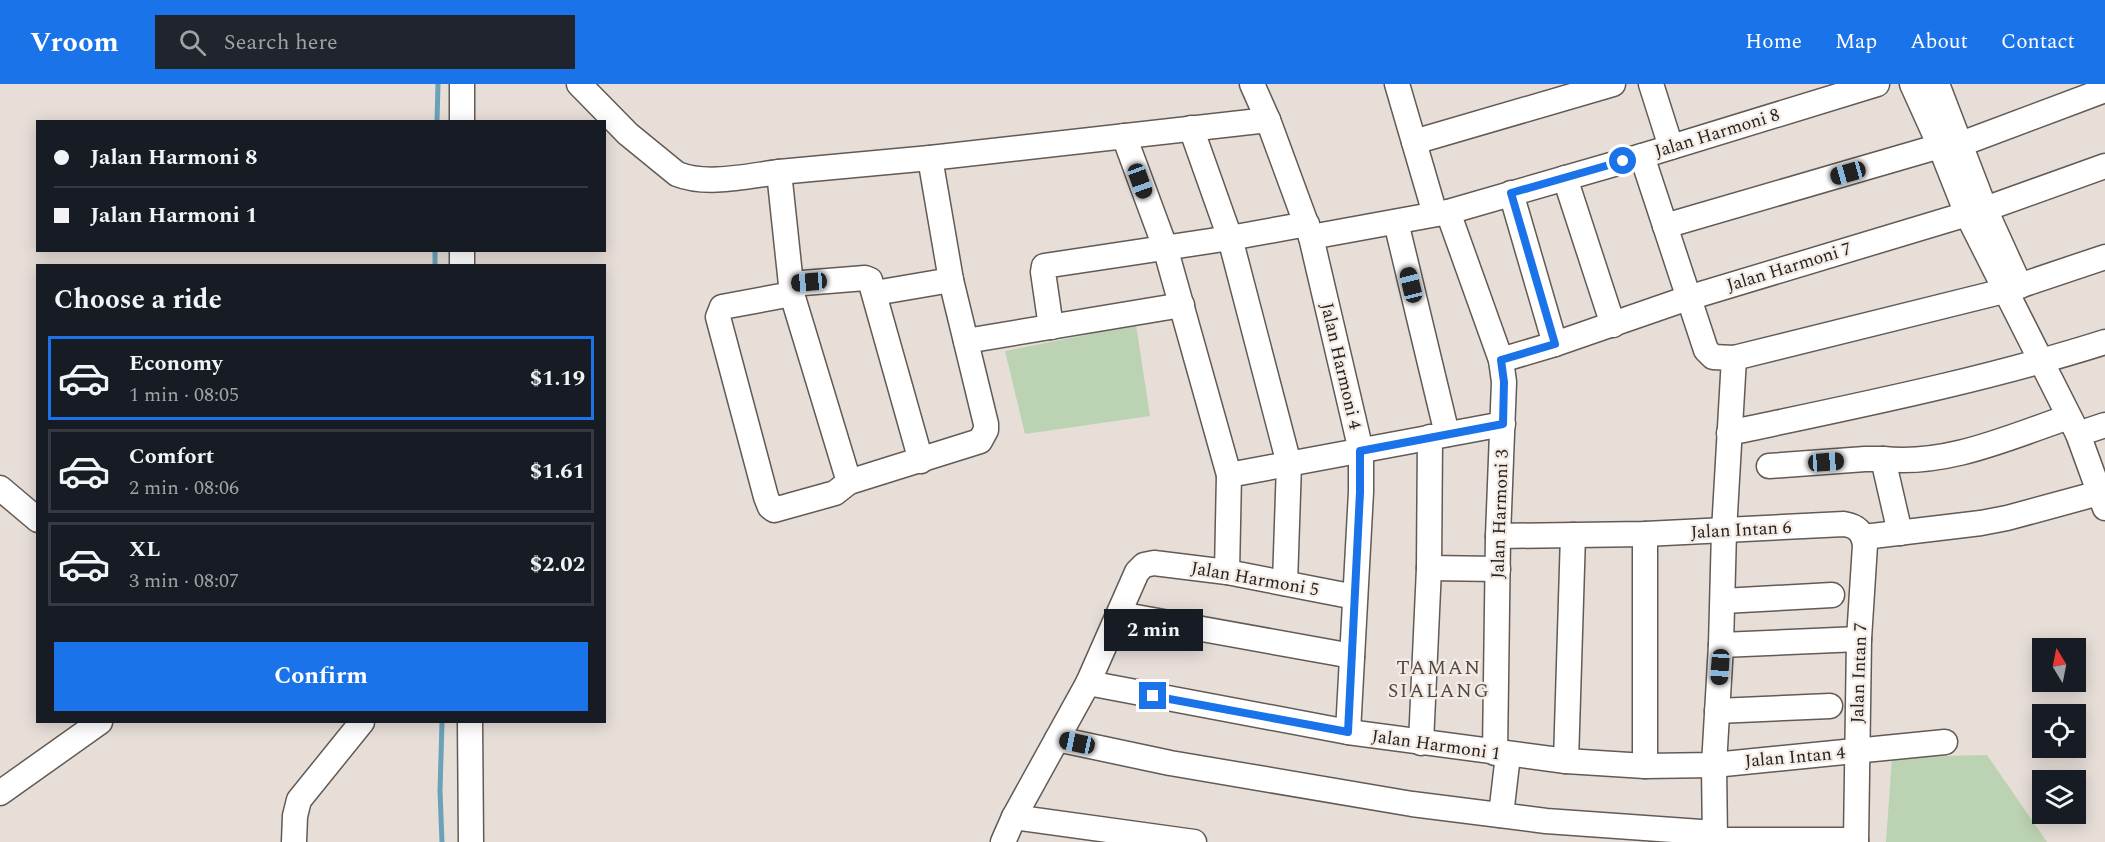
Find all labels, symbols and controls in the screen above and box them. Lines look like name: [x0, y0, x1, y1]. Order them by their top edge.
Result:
search box: [155, 15, 575, 69]
text: Vroom: [30, 21, 119, 64]
icon: search: [176, 26, 209, 59]
text: Search here: [224, 26, 338, 59]
text: Home: [1745, 26, 1802, 58]
text: Map: [1835, 26, 1877, 58]
text: About: [1910, 26, 1968, 58]
text: Contact: [2001, 26, 2075, 58]
street label: Jalan Harmoni 8: [1651, 101, 1783, 165]
text: Jalan Harmoni 8: [90, 141, 258, 174]
route start: [1609, 147, 1636, 174]
car: [1828, 159, 1868, 187]
car: [1125, 161, 1155, 201]
text: Jalan Harmoni 1: [90, 199, 258, 232]
street label: Jalan Harmoni 7: [1723, 235, 1855, 299]
car: [1398, 265, 1424, 305]
car: [790, 271, 828, 293]
text: Choose a ride: [54, 279, 222, 321]
street label: Jalan Harmoni 4: [1313, 300, 1369, 432]
text: Economy: [129, 347, 222, 380]
icon: car: [57, 351, 111, 405]
text: $1.19: [530, 362, 585, 395]
text: 1 min · 08:05: [129, 380, 239, 410]
text: Comfort: [129, 440, 214, 473]
icon: car: [57, 444, 111, 498]
street label: Jalan Harmoni 3: [1484, 449, 1516, 579]
car: [1807, 452, 1845, 472]
text: $1.61: [530, 455, 585, 488]
text: 2 min · 08:06: [129, 473, 239, 503]
street label: Jalan Intan 6: [1690, 514, 1792, 546]
text: XL: [129, 533, 160, 566]
icon: car: [57, 537, 111, 591]
text: $2.02: [530, 548, 585, 581]
street label: Jalan Harmoni 5: [1189, 554, 1321, 604]
text: 3 min · 08:07: [129, 566, 239, 596]
callout: 2 min: [1104, 609, 1202, 651]
text: 2 min: [1127, 615, 1180, 645]
street label: Jalan Intan 7: [1844, 622, 1874, 724]
north arrow: [2032, 638, 2086, 692]
map controls: [2032, 638, 2086, 824]
button: Confirm: [54, 642, 588, 711]
car: [1710, 648, 1730, 686]
district label: TAMAN SIALANG: [1388, 653, 1490, 706]
route end: [1139, 682, 1166, 709]
button: locate: [2032, 704, 2086, 758]
street label: Jalan Harmoni 1: [1370, 723, 1502, 767]
car: [1058, 730, 1096, 756]
street label: Jalan Intan 4: [1744, 739, 1846, 775]
button: layers: [2032, 770, 2086, 824]

